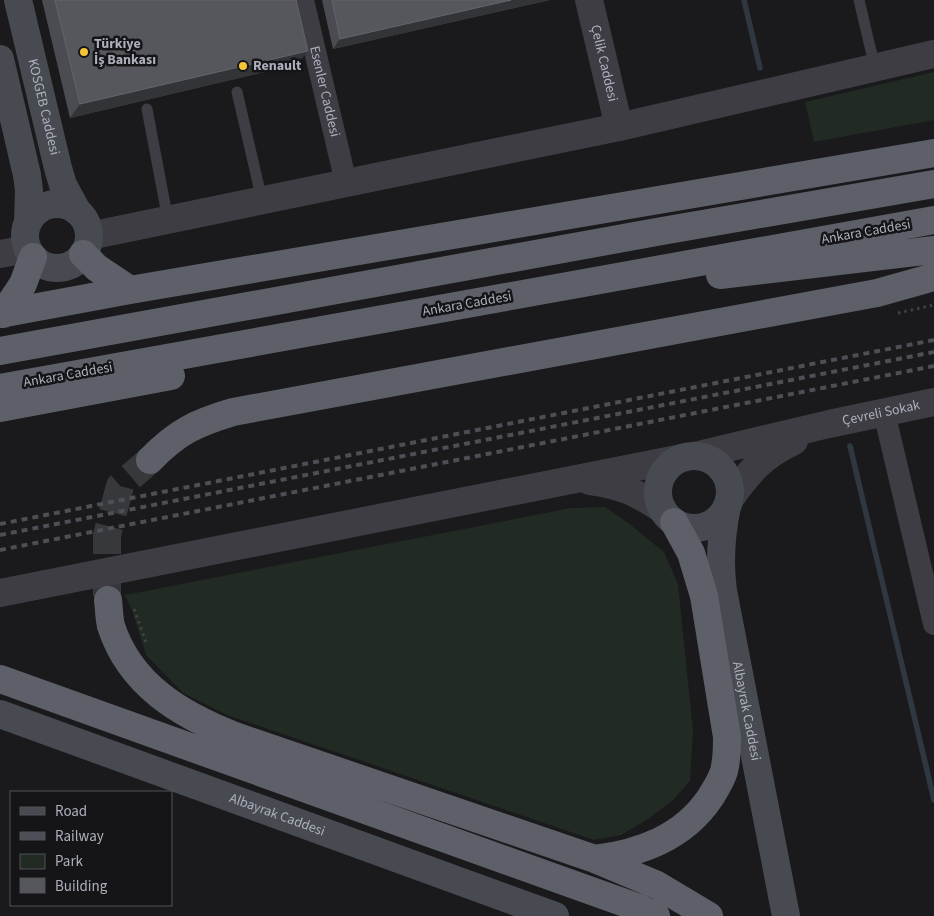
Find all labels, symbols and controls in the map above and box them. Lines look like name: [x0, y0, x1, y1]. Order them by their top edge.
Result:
street label: Çelik Caddesi: [585, 23, 623, 104]
place label: Türkiye İş Bankası: [94, 34, 156, 70]
street label: Esenler Caddesi: [304, 44, 345, 139]
marker: Türkiye İş Bankası: [78, 46, 90, 58]
place label: Renault: [253, 56, 302, 76]
street label: KOSGEB Caddesi: [22, 57, 65, 157]
marker: Renault: [237, 60, 249, 72]
street label: Ankara Caddesi: [820, 214, 912, 250]
street label: Ankara Caddesi: [421, 286, 513, 322]
street label: Ankara Caddesi: [22, 357, 114, 393]
street label: Çevreli Sokak: [840, 395, 922, 431]
street label: Albayrak Caddesi: [727, 660, 766, 763]
street label: Albayrak Caddesi: [227, 788, 328, 841]
legend: [10, 791, 172, 906]
text: Road: [55, 801, 87, 822]
text: Railway: [55, 826, 104, 847]
text: Park: [55, 851, 84, 872]
text: Building: [55, 876, 108, 897]

